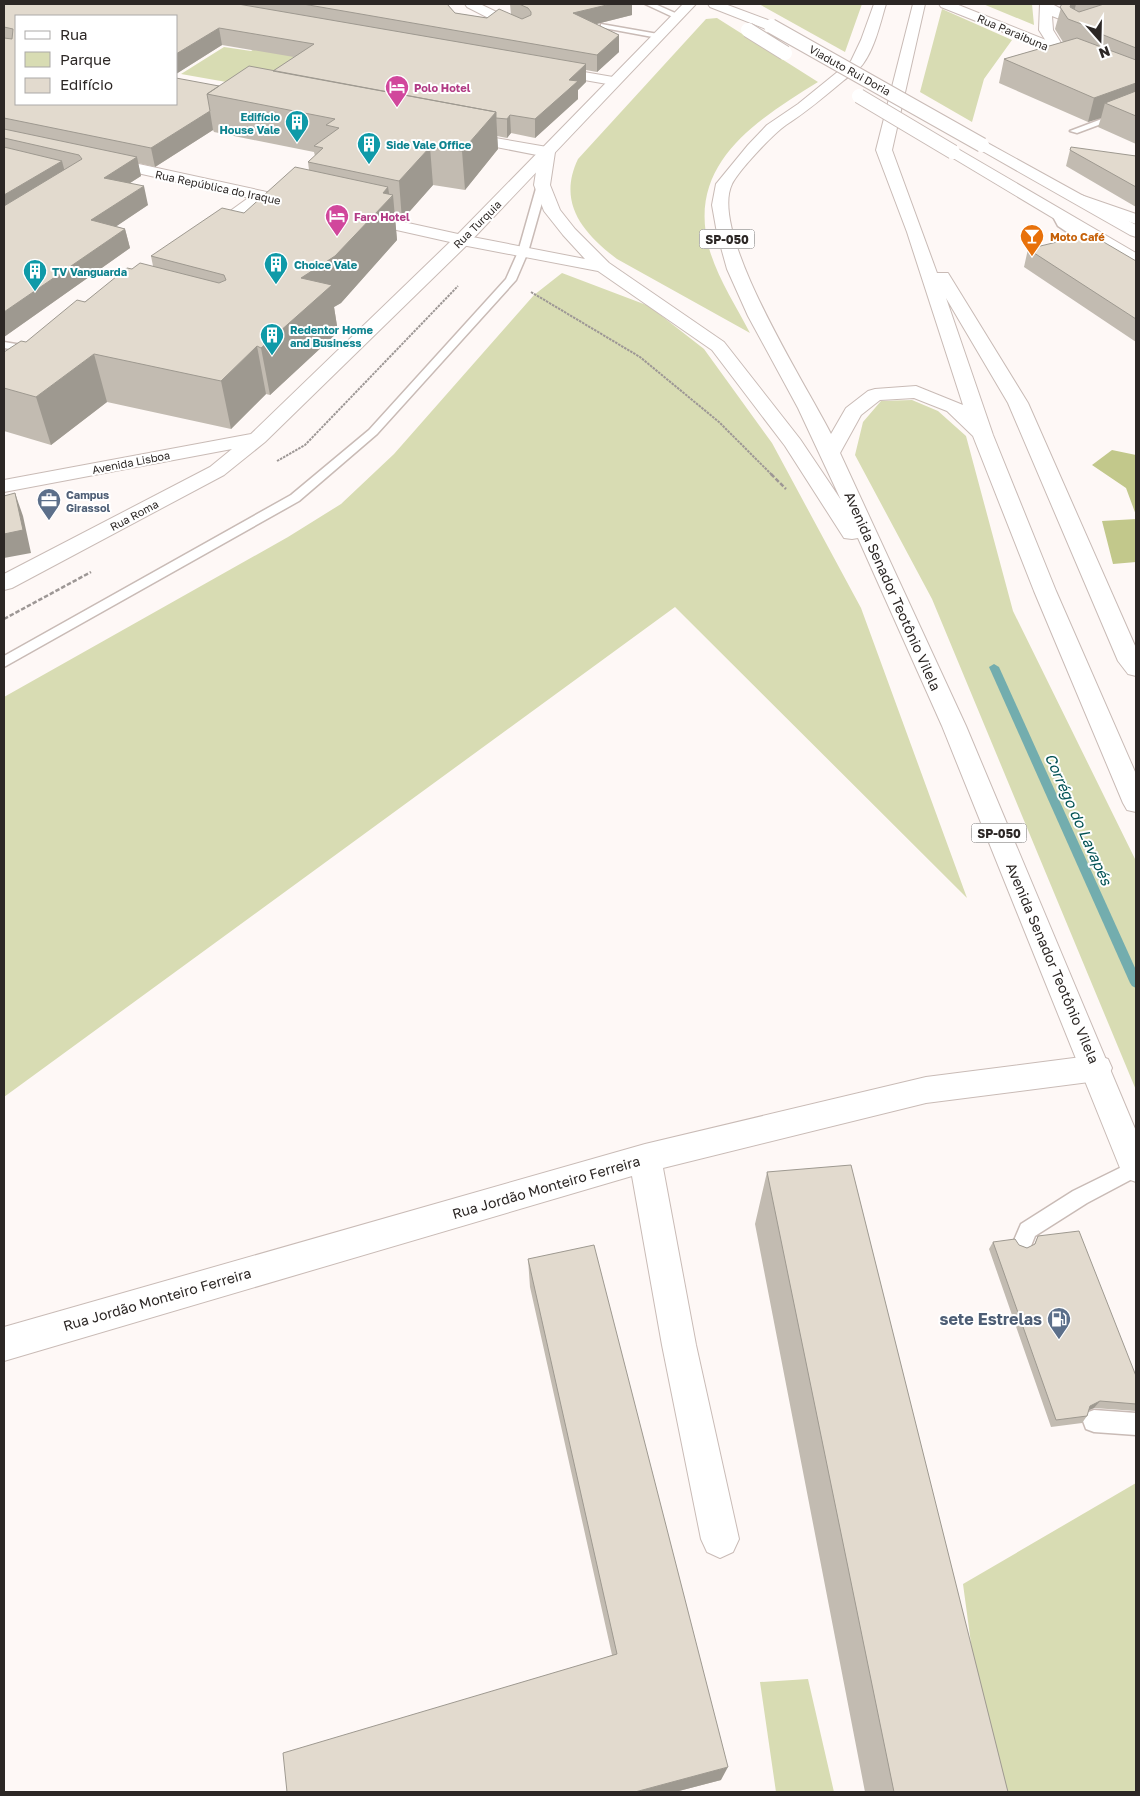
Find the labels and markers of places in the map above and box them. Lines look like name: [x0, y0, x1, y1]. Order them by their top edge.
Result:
hotel icon: Polo Hotel: [384, 74, 410, 108]
place label: Polo Hotel: [414, 81, 471, 94]
building icon: Edifício House Vale: [284, 109, 310, 143]
place label: Edifício House Vale: [220, 110, 281, 136]
building icon: Side Vale Office: [356, 131, 382, 165]
place label: Side Vale Office: [386, 138, 472, 151]
hotel icon: Faro Hotel: [324, 203, 350, 237]
place label: Faro Hotel: [354, 210, 410, 223]
bar icon: Moto Café: [1019, 223, 1045, 257]
place label: Moto Café: [1050, 230, 1105, 243]
building icon: Choice Vale: [263, 251, 289, 285]
building icon: TV Vanguarda: [22, 258, 48, 292]
place label: Choice Vale: [294, 258, 358, 271]
place label: TV Vanguarda: [52, 265, 127, 278]
building icon: Redentor Home and Business: [259, 322, 285, 356]
place label: Redentor Home and Business: [290, 323, 373, 349]
office icon: Campus Girassol: [36, 487, 62, 521]
place label: Campus Girassol: [66, 488, 111, 514]
fuel station icon: sete Estrelas: [1046, 1306, 1072, 1340]
place label: sete Estrelas: [940, 1309, 1042, 1329]

